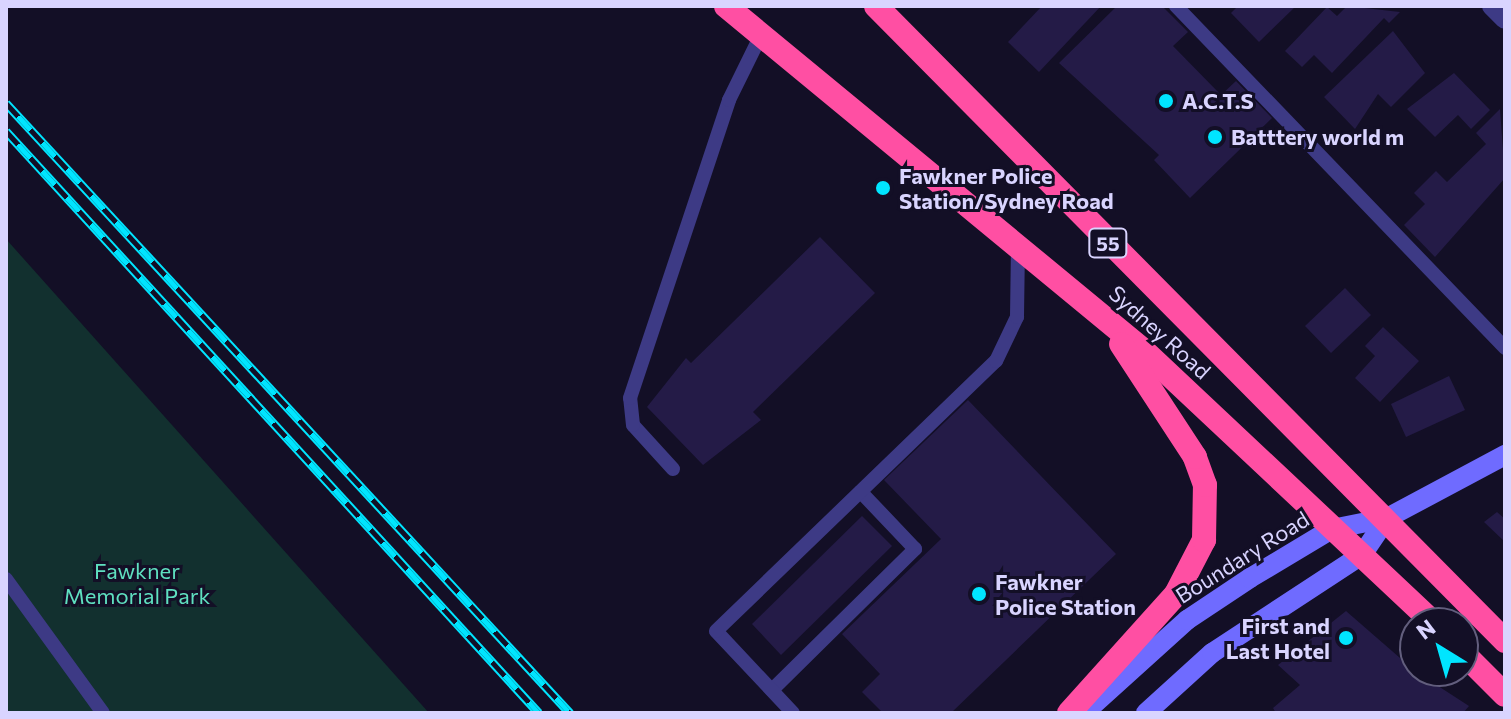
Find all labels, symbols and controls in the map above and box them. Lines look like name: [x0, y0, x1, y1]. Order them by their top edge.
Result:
place label: A.C.T.S: [1182, 88, 1254, 114]
marker: A.C.T.S: [1157, 92, 1175, 110]
place label: Batttery world m: [1231, 124, 1404, 150]
marker: Batttery world m: [1206, 128, 1224, 146]
place label: Fawkner Police Station/Sydney Road: [899, 162, 1114, 214]
marker: Fawkner Police Station/Sydney Road: [874, 179, 892, 197]
road number: 55: [1088, 227, 1128, 259]
street label: Sydney Road: [1104, 280, 1216, 384]
street label: Boundary Road: [1170, 505, 1314, 609]
park label: Fawkner Memorial Park: [64, 557, 210, 608]
place label: Fawkner Police Station: [995, 568, 1136, 620]
marker: Fawkner Police Station: [970, 585, 988, 603]
north arrow: [1399, 607, 1479, 687]
place label: First and Last Hotel: [1226, 612, 1330, 664]
text: N: [1411, 613, 1440, 645]
marker: First and Last Hotel: [1337, 629, 1355, 647]

